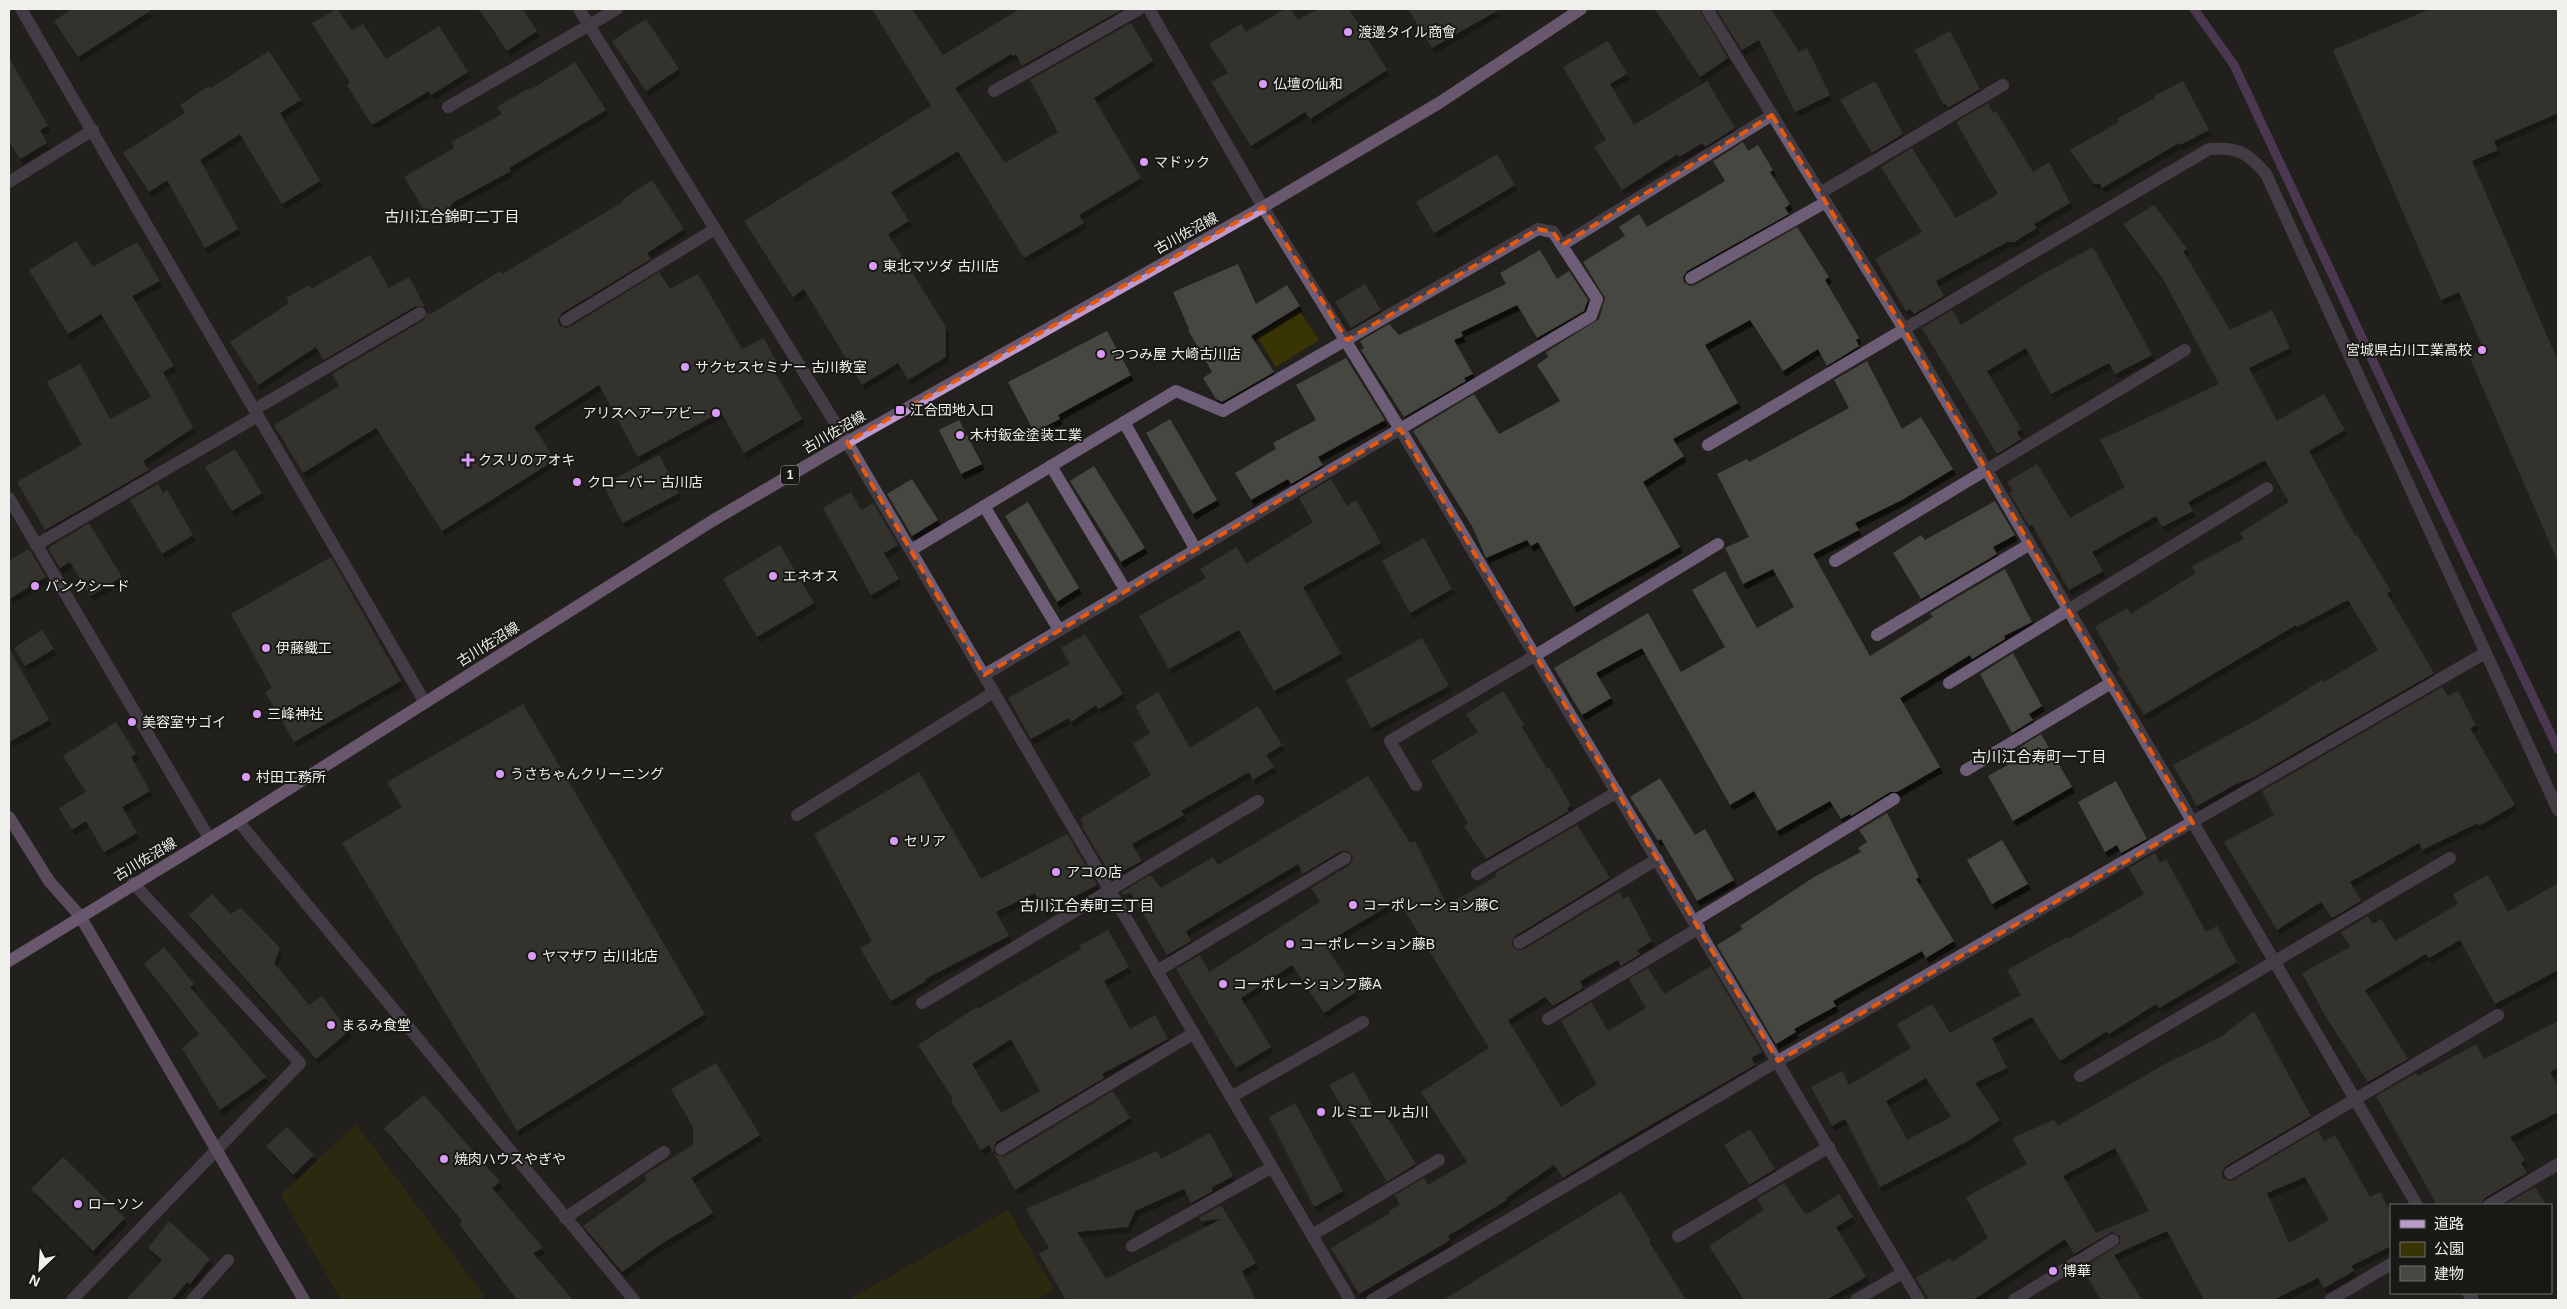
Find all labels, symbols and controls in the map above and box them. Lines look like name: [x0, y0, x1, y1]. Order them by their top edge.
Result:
place label: 渡邊タイル商會: [1358, 24, 1456, 40]
marker: 渡邊タイル商會: [1342, 26, 1354, 38]
place label: 仏壇の仙和: [1273, 76, 1343, 92]
marker: 仏壇の仙和: [1257, 78, 1269, 90]
place label: マドック: [1154, 154, 1210, 170]
marker: マドック: [1138, 156, 1150, 168]
district label: 古川江合錦町二丁目: [384, 208, 520, 225]
street label: 古川佐沼線: [1152, 209, 1220, 257]
place label: 東北マツダ 古川店: [883, 258, 999, 274]
marker: 東北マツダ 古川店: [867, 260, 879, 272]
place label: 宮城県古川工業高校: [2346, 342, 2472, 358]
marker: 宮城県古川工業高校: [2476, 344, 2488, 356]
place label: つつみ屋 大崎古川店: [1111, 346, 1241, 362]
marker: つつみ屋 大崎古川店: [1095, 348, 1107, 360]
place label: サクセスセミナー 古川教室: [695, 359, 867, 375]
marker: サクセスセミナー 古川教室: [679, 361, 691, 373]
place label: 江合団地入口: [910, 402, 994, 418]
marker: 江合団地入口: [894, 404, 906, 416]
place label: アリスヘアーアビー: [582, 405, 706, 421]
marker: アリスヘアーアビー: [710, 407, 722, 419]
street label: 古川佐沼線: [800, 408, 868, 456]
place label: 木村鈑金塗装工業: [970, 427, 1082, 443]
marker: 木村鈑金塗装工業: [954, 429, 966, 441]
place label: クスリのアオキ: [478, 452, 576, 468]
marker: クスリのアオキ: [462, 454, 474, 466]
road number: 1: [781, 466, 799, 484]
place label: クローバー 古川店: [587, 474, 703, 490]
marker: クローバー 古川店: [571, 476, 583, 488]
place label: エネオス: [783, 568, 839, 584]
marker: エネオス: [767, 570, 779, 582]
place label: バンクシード: [45, 578, 130, 594]
marker: バンクシード: [29, 580, 41, 592]
street label: 古川佐沼線: [454, 619, 522, 669]
place label: 伊藤鐵工: [276, 640, 332, 656]
marker: 伊藤鐵工: [260, 642, 272, 654]
place label: 三峰神社: [267, 706, 323, 722]
marker: 三峰神社: [251, 708, 263, 720]
place label: 美容室サゴイ: [142, 714, 226, 730]
marker: 美容室サゴイ: [126, 716, 138, 728]
district label: 古川江合寿町一丁目: [1971, 748, 2107, 765]
place label: うさちゃんクリーニング: [510, 766, 664, 782]
marker: うさちゃんクリーニング: [494, 768, 506, 780]
place label: 村田工務所: [256, 769, 326, 785]
marker: 村田工務所: [240, 771, 252, 783]
place label: セリア: [904, 833, 946, 849]
street label: 古川佐沼線: [111, 834, 179, 884]
marker: セリア: [888, 835, 900, 847]
place label: アコの店: [1066, 864, 1122, 880]
marker: アコの店: [1050, 866, 1062, 878]
district label: 古川江合寿町三丁目: [1019, 897, 1155, 914]
place label: コーポレーション藤C: [1363, 897, 1499, 913]
marker: コーポレーション藤C: [1347, 899, 1359, 911]
place label: コーポレーション藤B: [1300, 936, 1435, 952]
marker: コーポレーション藤B: [1284, 938, 1296, 950]
place label: ヤマザワ 古川北店: [542, 948, 658, 964]
marker: ヤマザワ 古川北店: [526, 950, 538, 962]
place label: コーポレーションフ藤A: [1233, 976, 1382, 992]
marker: コーポレーションフ藤A: [1217, 978, 1229, 990]
place label: まるみ食堂: [341, 1017, 411, 1033]
marker: まるみ食堂: [325, 1019, 337, 1031]
place label: ルミエール古川: [1331, 1104, 1429, 1120]
marker: ルミエール古川: [1315, 1106, 1327, 1118]
place label: 焼肉ハウスやぎや: [454, 1151, 566, 1167]
marker: 焼肉ハウスやぎや: [438, 1153, 450, 1165]
place label: ローソン: [88, 1196, 144, 1212]
marker: ローソン: [72, 1198, 84, 1210]
legend: [2390, 1204, 2552, 1294]
text: 道路: [2434, 1215, 2464, 1232]
text: 公園: [2434, 1240, 2464, 1257]
north arrow: [15, 1244, 65, 1294]
place label: 博華: [2063, 1263, 2091, 1279]
marker: 博華: [2047, 1265, 2059, 1277]
text: 建物: [2434, 1265, 2464, 1282]
text: N: [27, 1271, 42, 1290]

